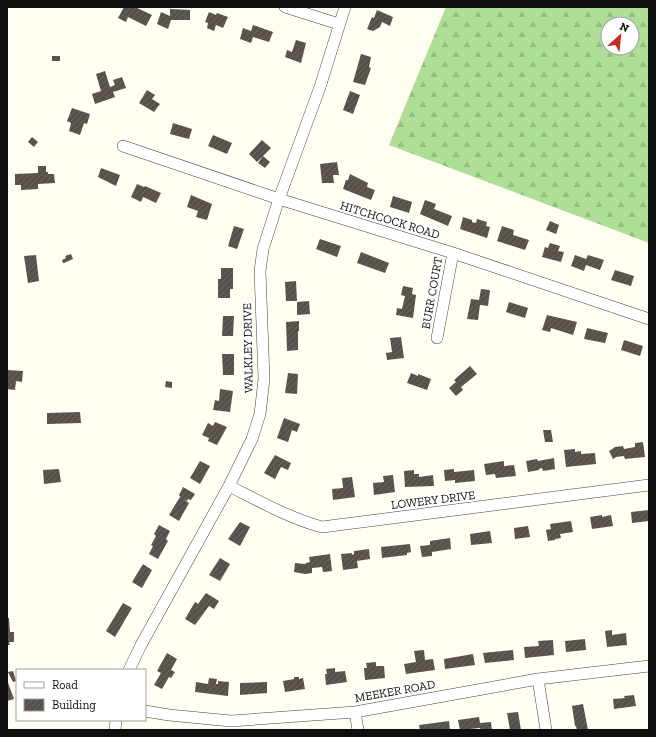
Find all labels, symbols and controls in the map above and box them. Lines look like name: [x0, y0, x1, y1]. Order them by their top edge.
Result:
north arrow: [600, 16, 640, 56]
text: N: [618, 20, 632, 36]
street label: HITCHCOCK ROAD: [338, 198, 442, 242]
street label: BURR COURT: [419, 255, 445, 330]
street label: WALKLEY DRIVE: [240, 303, 256, 393]
street label: LOWERY DRIVE: [390, 488, 476, 512]
legend: [16, 669, 146, 721]
street label: MEEKER ROAD: [354, 677, 436, 705]
text: Road: [52, 678, 78, 692]
text: Building: [52, 698, 96, 712]

